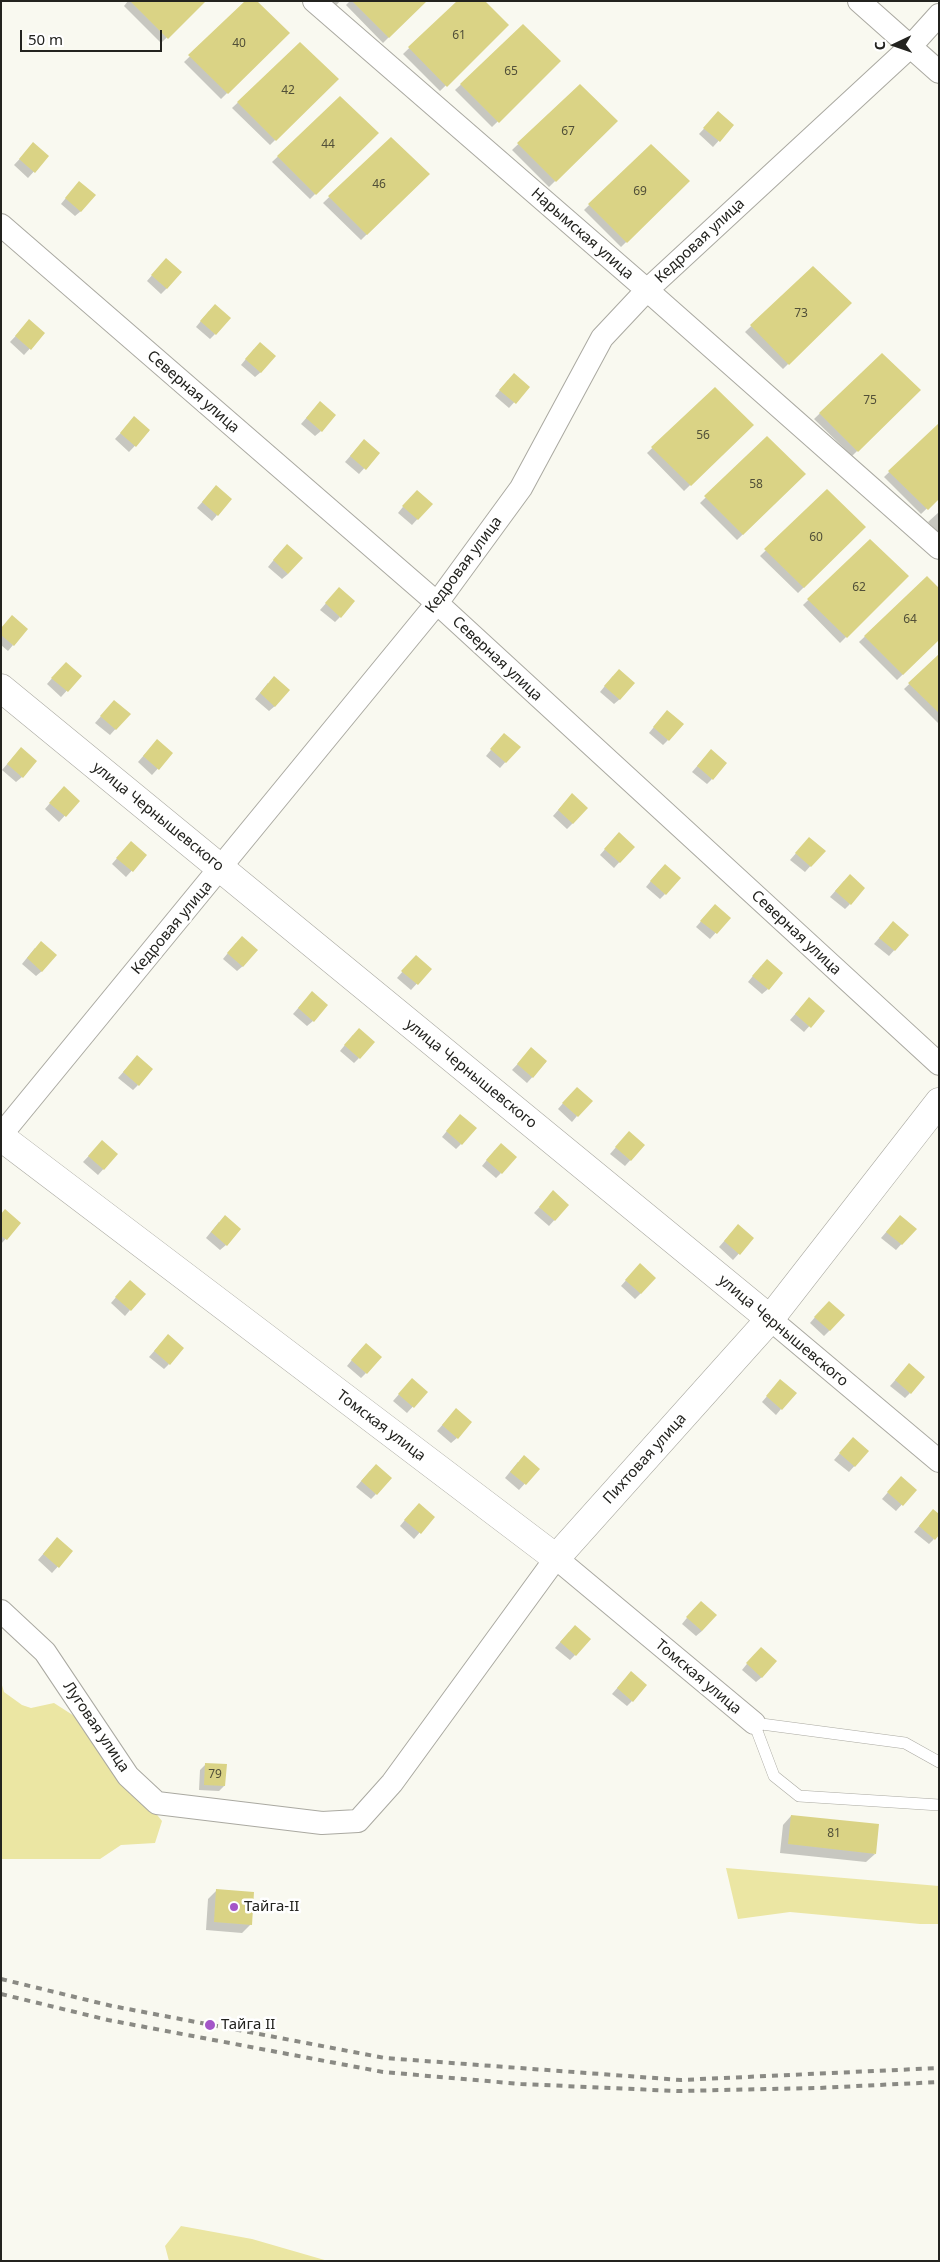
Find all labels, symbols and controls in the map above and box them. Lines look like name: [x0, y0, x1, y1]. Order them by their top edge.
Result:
scale bar: [22, 20, 165, 52]
north arrow: [870, 20, 920, 70]
text: 50 m: [28, 29, 63, 49]
house number: 61: [452, 29, 466, 43]
house number: 40: [232, 37, 246, 51]
text: С: [870, 41, 889, 51]
house number: 65: [504, 65, 518, 79]
house number: 42: [281, 84, 295, 98]
house number: 67: [561, 125, 575, 139]
house number: 44: [321, 138, 335, 152]
house number: 46: [372, 178, 386, 192]
street label: Нарымская улица: [527, 185, 637, 283]
house number: 69: [633, 185, 647, 199]
street label: Кедровая улица: [651, 195, 749, 287]
house number: 73: [794, 307, 808, 321]
street label: Северная улица: [143, 347, 243, 437]
house number: 75: [863, 394, 877, 408]
house number: 56: [696, 429, 710, 443]
house number: 58: [749, 478, 763, 492]
street label: Кедровая улица: [422, 513, 506, 617]
house number: 60: [809, 531, 823, 545]
house number: 62: [852, 581, 866, 595]
street label: Северная улица: [448, 613, 546, 705]
house number: 64: [903, 613, 917, 627]
street label: улица Чернышевского: [89, 758, 227, 876]
street label: Кедровая улица: [128, 878, 216, 978]
street label: Северная улица: [747, 887, 845, 979]
street label: улица Чернышевского: [402, 1015, 540, 1133]
street label: улица Чернышевского: [714, 1271, 852, 1391]
street label: Томская улица: [333, 1387, 429, 1465]
street label: Пихтовая улица: [600, 1410, 690, 1508]
street label: Томская улица: [651, 1636, 745, 1718]
street label: Луговая улица: [59, 1678, 133, 1776]
house number: 79: [208, 1768, 222, 1782]
house number: 81: [827, 1827, 841, 1841]
place label: Тайга-II: [244, 1898, 299, 1916]
marker: Тайга-II: [228, 1901, 240, 1913]
place label: Тайга II: [221, 2016, 275, 2034]
marker: Тайга II: [203, 2018, 217, 2032]

